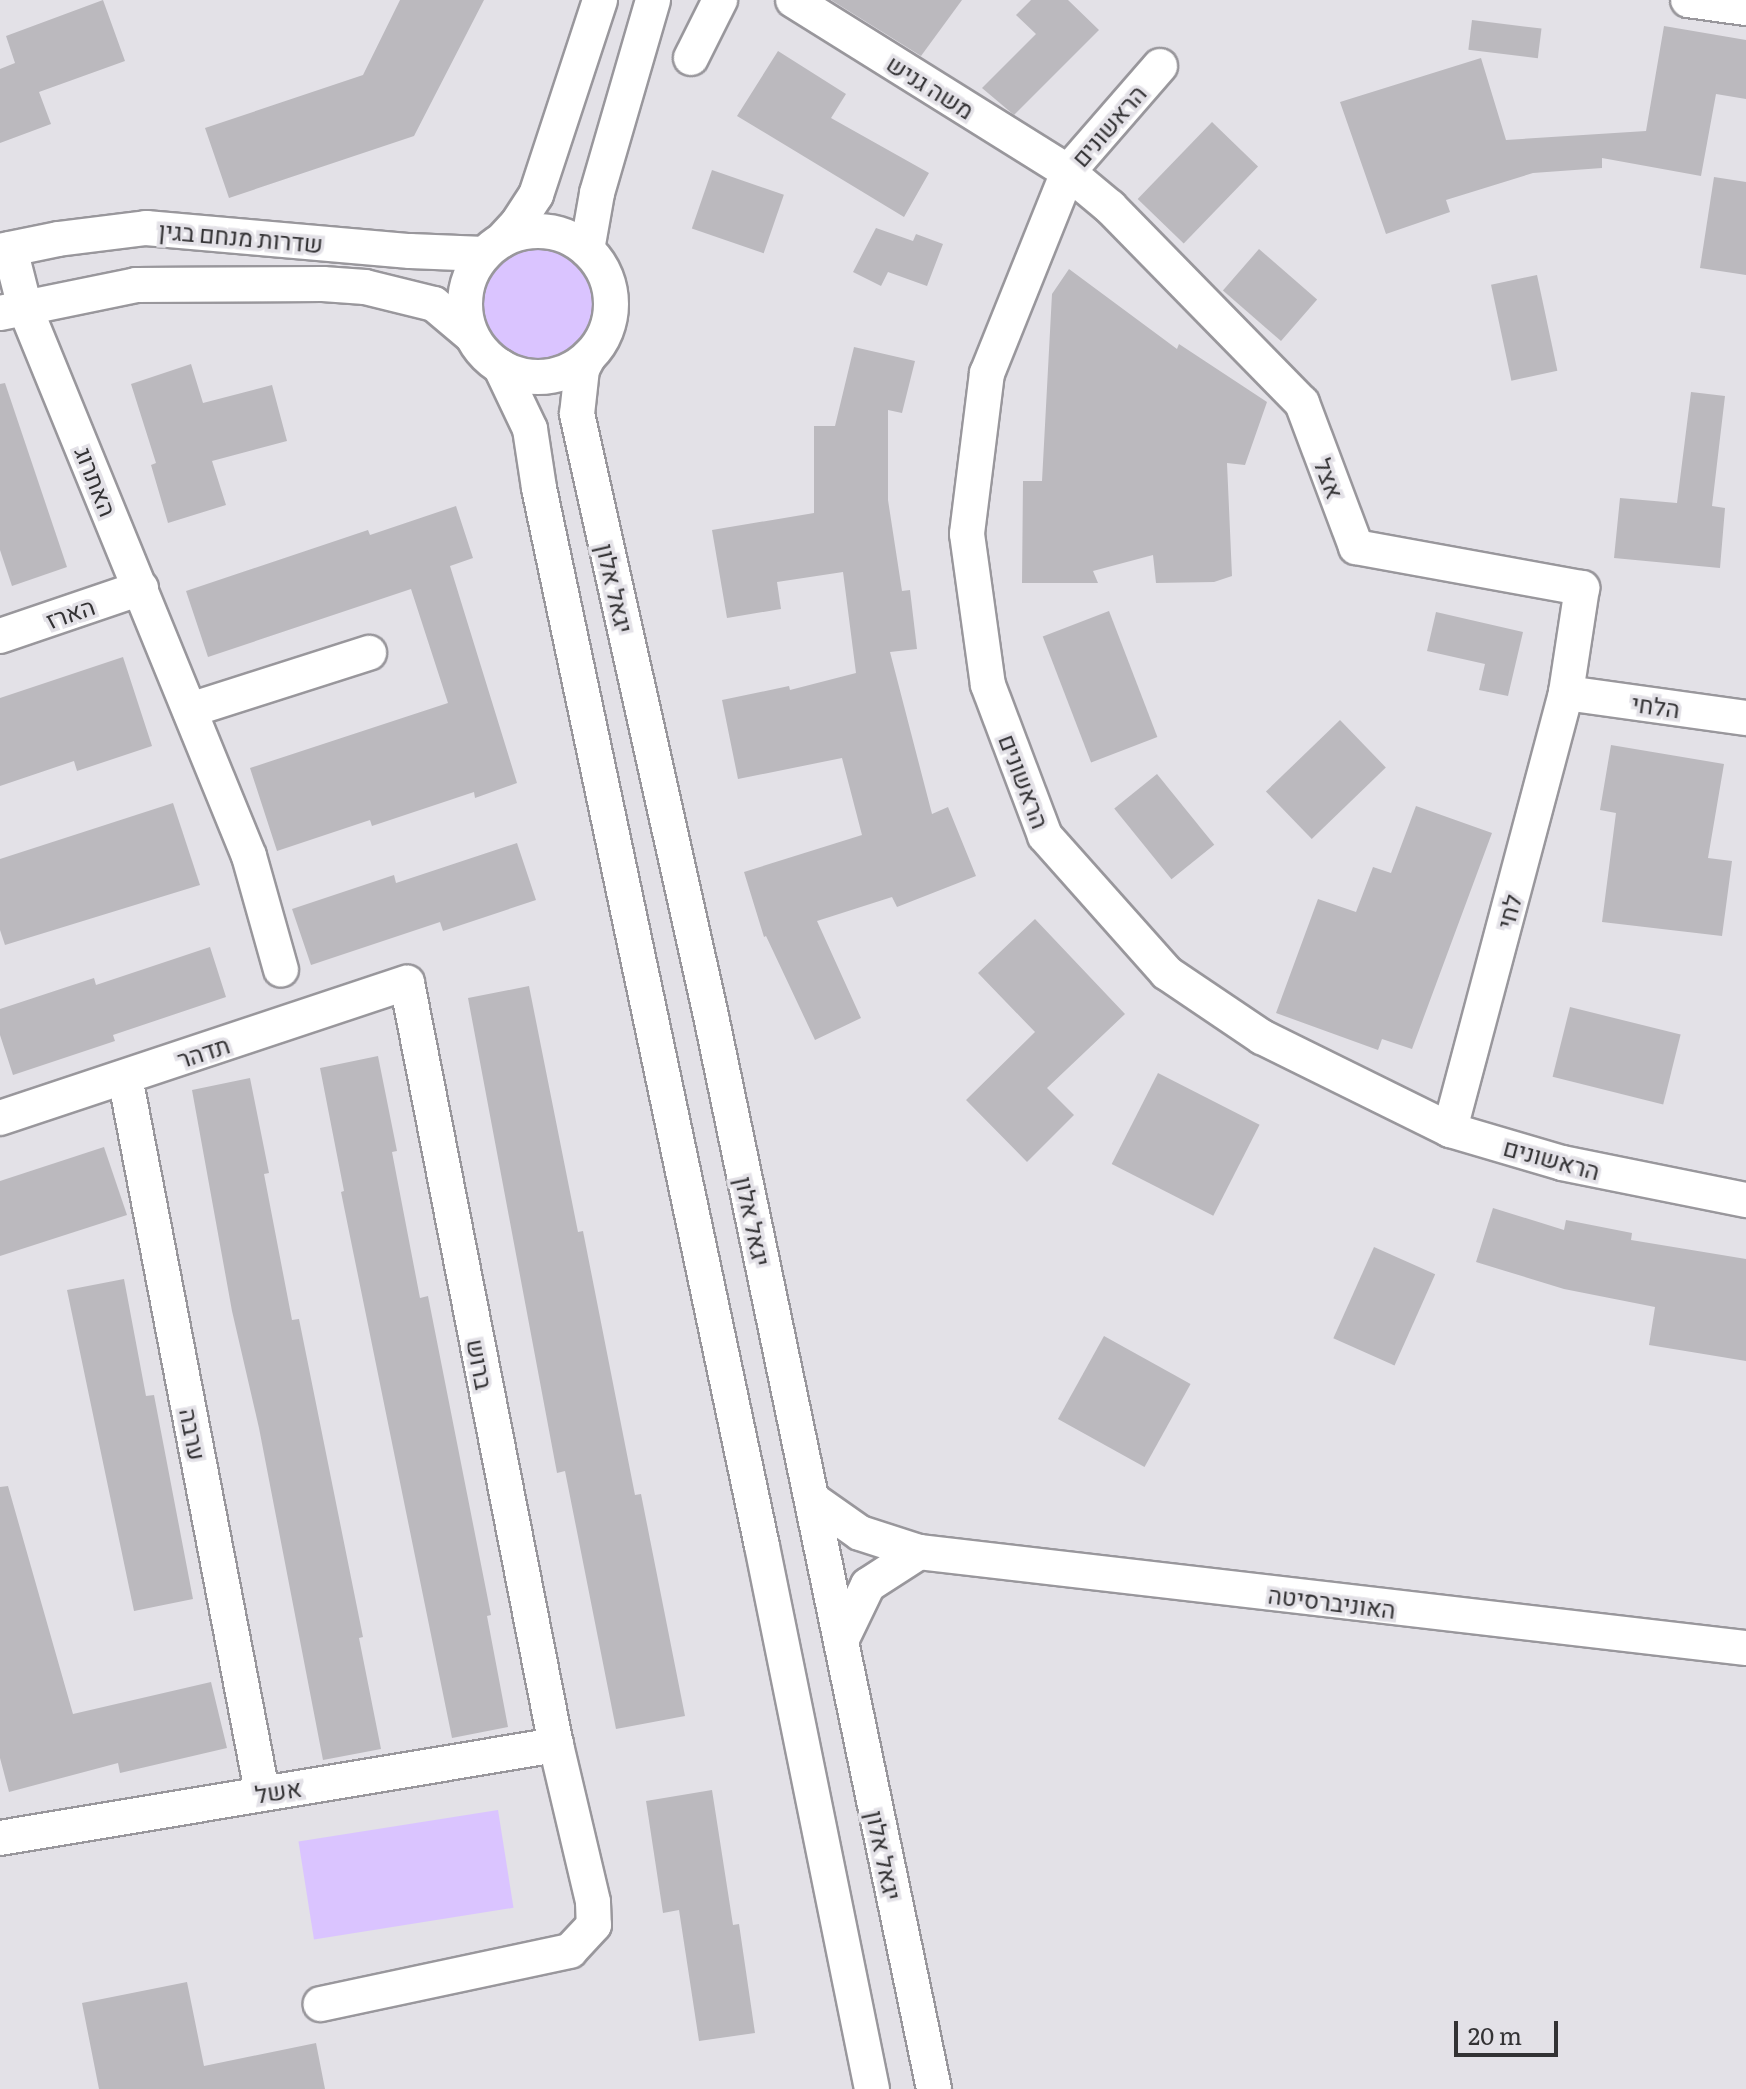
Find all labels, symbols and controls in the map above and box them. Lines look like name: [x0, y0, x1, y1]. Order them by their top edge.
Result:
street label: משה גניש: [882, 48, 980, 124]
street label: הראשונים: [1065, 78, 1151, 172]
street label: שדרות מנחם בגין: [158, 214, 324, 258]
street label: האתרוג: [70, 442, 124, 520]
street label: אצל: [1309, 454, 1351, 502]
street label: יגאל אלון: [592, 541, 640, 635]
street label: הארז: [42, 590, 98, 634]
street label: הלחי: [1630, 687, 1682, 723]
street label: הראשונים: [994, 730, 1056, 832]
street label: לחי: [1490, 891, 1526, 931]
street label: תדהר: [173, 1029, 233, 1073]
street label: הראשונים: [1501, 1131, 1603, 1185]
street label: יגאל אלון: [730, 1174, 778, 1268]
street label: ברוש: [462, 1336, 500, 1392]
street label: ערבה: [175, 1406, 213, 1462]
street label: האוניברסיטה: [1267, 1579, 1397, 1623]
street label: אשל: [253, 1772, 303, 1808]
street label: יגאל אלון: [861, 1808, 909, 1902]
scale bar: [1458, 2005, 1562, 2055]
text: 20 m: [1468, 2017, 1522, 2052]

